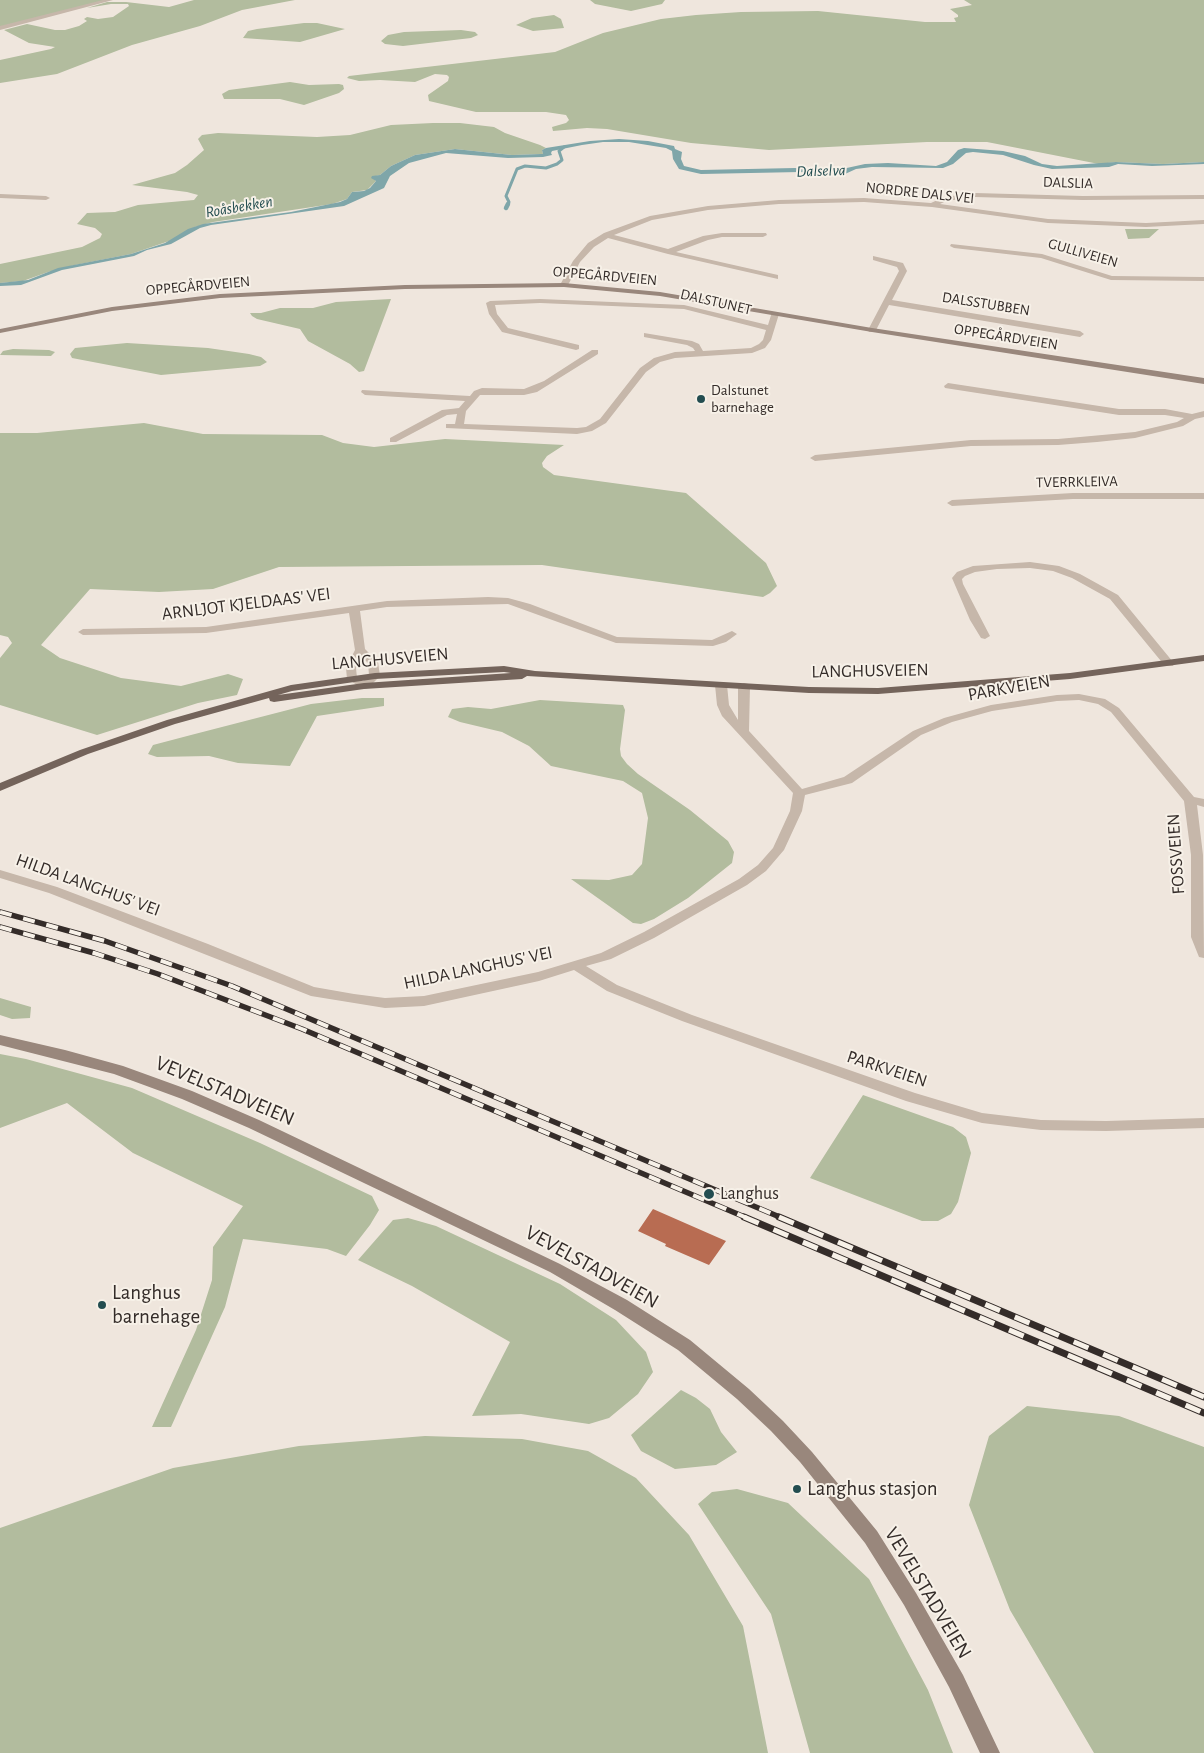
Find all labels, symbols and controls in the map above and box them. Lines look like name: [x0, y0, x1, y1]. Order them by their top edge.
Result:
water label: Dalselva: [796, 161, 846, 181]
street label: DALSLIA: [1043, 173, 1093, 193]
street label: NORDRE DALS VEI: [865, 178, 975, 208]
water label: Roåsbekken: [204, 192, 274, 222]
street label: GULLIVEIEN: [1046, 234, 1120, 272]
street label: OPPEGÅRDVEIEN: [552, 262, 658, 290]
street label: OPPEGÅRDVEIEN: [145, 272, 251, 300]
street label: DALSTUNET: [679, 285, 753, 319]
street label: DALSSTUBBEN: [941, 288, 1031, 320]
street label: OPPEGÅRDVEIEN: [953, 320, 1059, 354]
place label: Dalstunet barnehage: [711, 381, 774, 416]
marker: Dalstunet barnehage: [695, 393, 707, 405]
street label: TVERRKLEIVA: [1036, 472, 1118, 492]
street label: ARNLJOT KJELDAAS' VEI: [160, 583, 332, 625]
street label: LANGHUSVEIEN: [331, 643, 449, 675]
street label: LANGHUSVEIEN: [811, 659, 929, 683]
street label: PARKVEIEN: [966, 670, 1052, 706]
street label: FOSSVEIEN: [1162, 813, 1190, 895]
street label: HILDA LANGHUS' VEI: [13, 849, 163, 921]
street label: HILDA LANGHUS' VEI: [402, 942, 554, 994]
street label: PARKVEIEN: [844, 1046, 930, 1092]
street label: VEVELSTADVEIEN: [152, 1050, 298, 1132]
place label: Langhus: [720, 1183, 779, 1205]
marker: Langhus: [702, 1187, 716, 1201]
street label: VEVELSTADVEIEN: [521, 1220, 663, 1314]
place label: Langhus barnehage: [112, 1280, 200, 1330]
marker: Langhus barnehage: [96, 1299, 108, 1311]
place label: Langhus stasjon: [807, 1476, 938, 1502]
marker: Langhus stasjon: [791, 1483, 803, 1495]
street label: VEVELSTADVEIEN: [879, 1523, 977, 1663]

